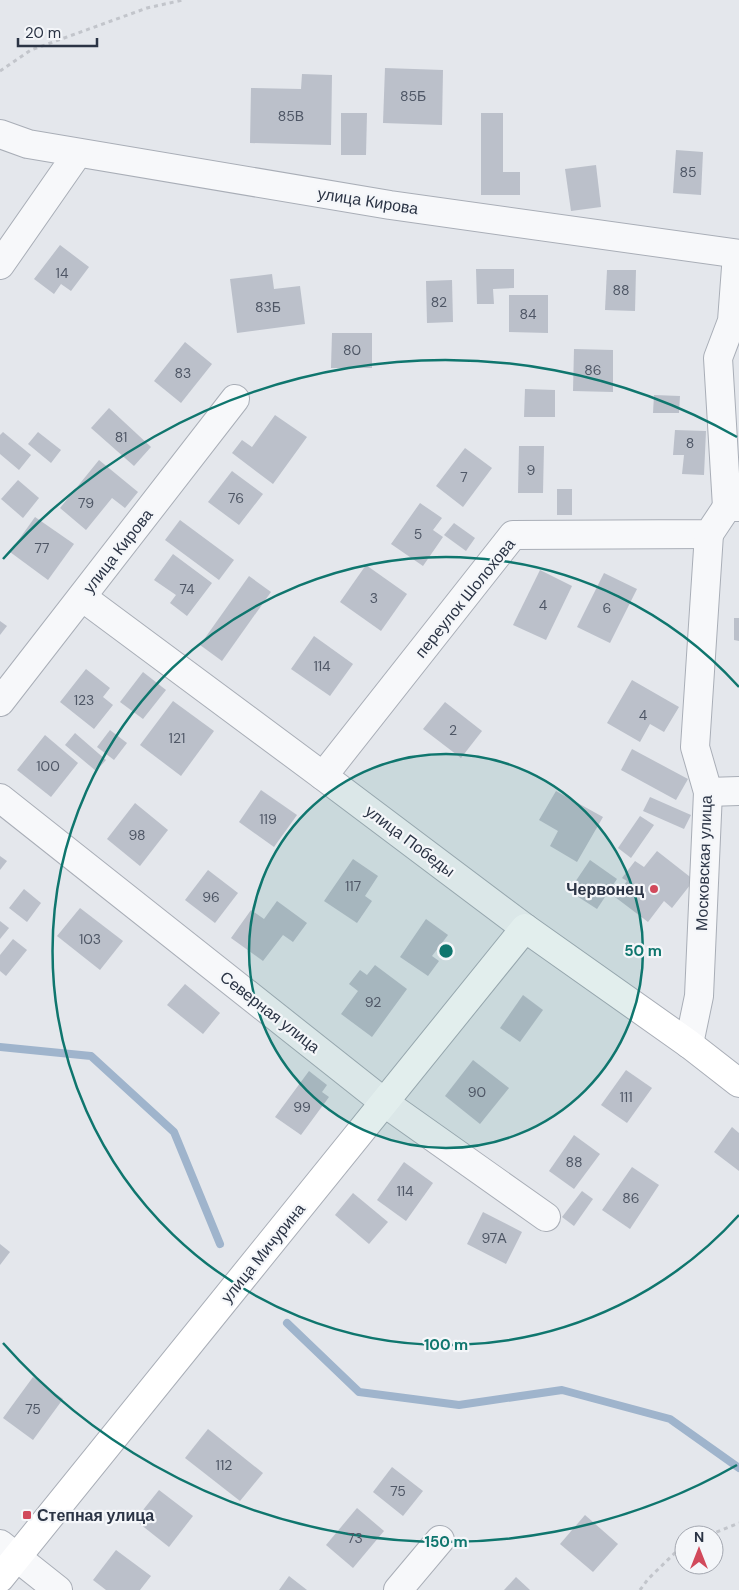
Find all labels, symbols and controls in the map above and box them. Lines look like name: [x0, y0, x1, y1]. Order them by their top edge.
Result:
scale bar: [18, 15, 96, 47]
text: 20 m: [25, 23, 61, 43]
house number: 85Б: [400, 87, 426, 105]
house number: 85В: [278, 107, 304, 125]
house number: 85: [679, 163, 697, 181]
street label: улица Кирова: [316, 183, 420, 219]
house number: 14: [56, 264, 69, 282]
house number: 88: [612, 281, 630, 299]
house number: 82: [431, 293, 447, 311]
house number: 83Б: [255, 298, 281, 316]
house number: 84: [519, 305, 537, 323]
house number: 80: [343, 341, 361, 359]
house number: 86: [584, 361, 602, 379]
house number: 83: [175, 364, 191, 382]
house number: 81: [115, 428, 127, 446]
house number: 8: [686, 434, 694, 452]
house number: 9: [527, 461, 536, 479]
house number: 7: [460, 468, 468, 486]
house number: 76: [228, 489, 244, 507]
house number: 79: [78, 494, 94, 512]
street label: улица Кирова: [78, 504, 158, 597]
house number: 5: [414, 525, 422, 543]
street label: переулок Шолохова: [410, 534, 520, 662]
house number: 77: [35, 539, 49, 557]
house number: 74: [179, 580, 195, 598]
house number: 3: [370, 589, 378, 607]
house number: 4: [539, 596, 548, 614]
house number: 6: [603, 599, 611, 617]
house number: 114: [313, 657, 331, 675]
house number: 123: [74, 691, 94, 709]
house number: 4: [639, 706, 648, 724]
house number: 2: [449, 721, 457, 739]
house number: 121: [169, 729, 185, 747]
house number: 100: [36, 757, 60, 775]
street label: Московская улица: [691, 795, 717, 931]
street label: улица Победы: [361, 800, 459, 882]
house number: 119: [259, 810, 277, 828]
house number: 98: [128, 826, 146, 844]
house number: 117: [345, 877, 361, 895]
place label: Червонец: [566, 879, 644, 900]
marker: Червонец: [648, 883, 660, 895]
house number: 96: [202, 888, 220, 906]
house number: 103: [79, 930, 101, 948]
text: 50 m: [624, 941, 662, 961]
centre of rings: [437, 942, 455, 960]
street label: Северная улица: [216, 966, 324, 1058]
house number: 92: [365, 993, 381, 1011]
house number: 90: [468, 1083, 486, 1101]
house number: 111: [619, 1088, 633, 1106]
house number: 99: [293, 1098, 311, 1116]
house number: 88: [565, 1153, 583, 1171]
house number: 114: [396, 1182, 414, 1200]
house number: 86: [622, 1189, 640, 1207]
street label: улица Мичурина: [216, 1199, 310, 1307]
house number: 97А: [481, 1229, 507, 1247]
text: 100 m: [424, 1335, 468, 1355]
house number: 75: [25, 1400, 41, 1418]
house number: 112: [216, 1456, 232, 1474]
house number: 75: [390, 1482, 406, 1500]
place label: Степная улица: [37, 1505, 154, 1526]
marker: Степная улица: [21, 1509, 33, 1521]
north arrow: [674, 1525, 724, 1575]
text: N: [694, 1528, 704, 1546]
house number: 73: [347, 1529, 363, 1547]
text: 150 m: [425, 1532, 468, 1552]

